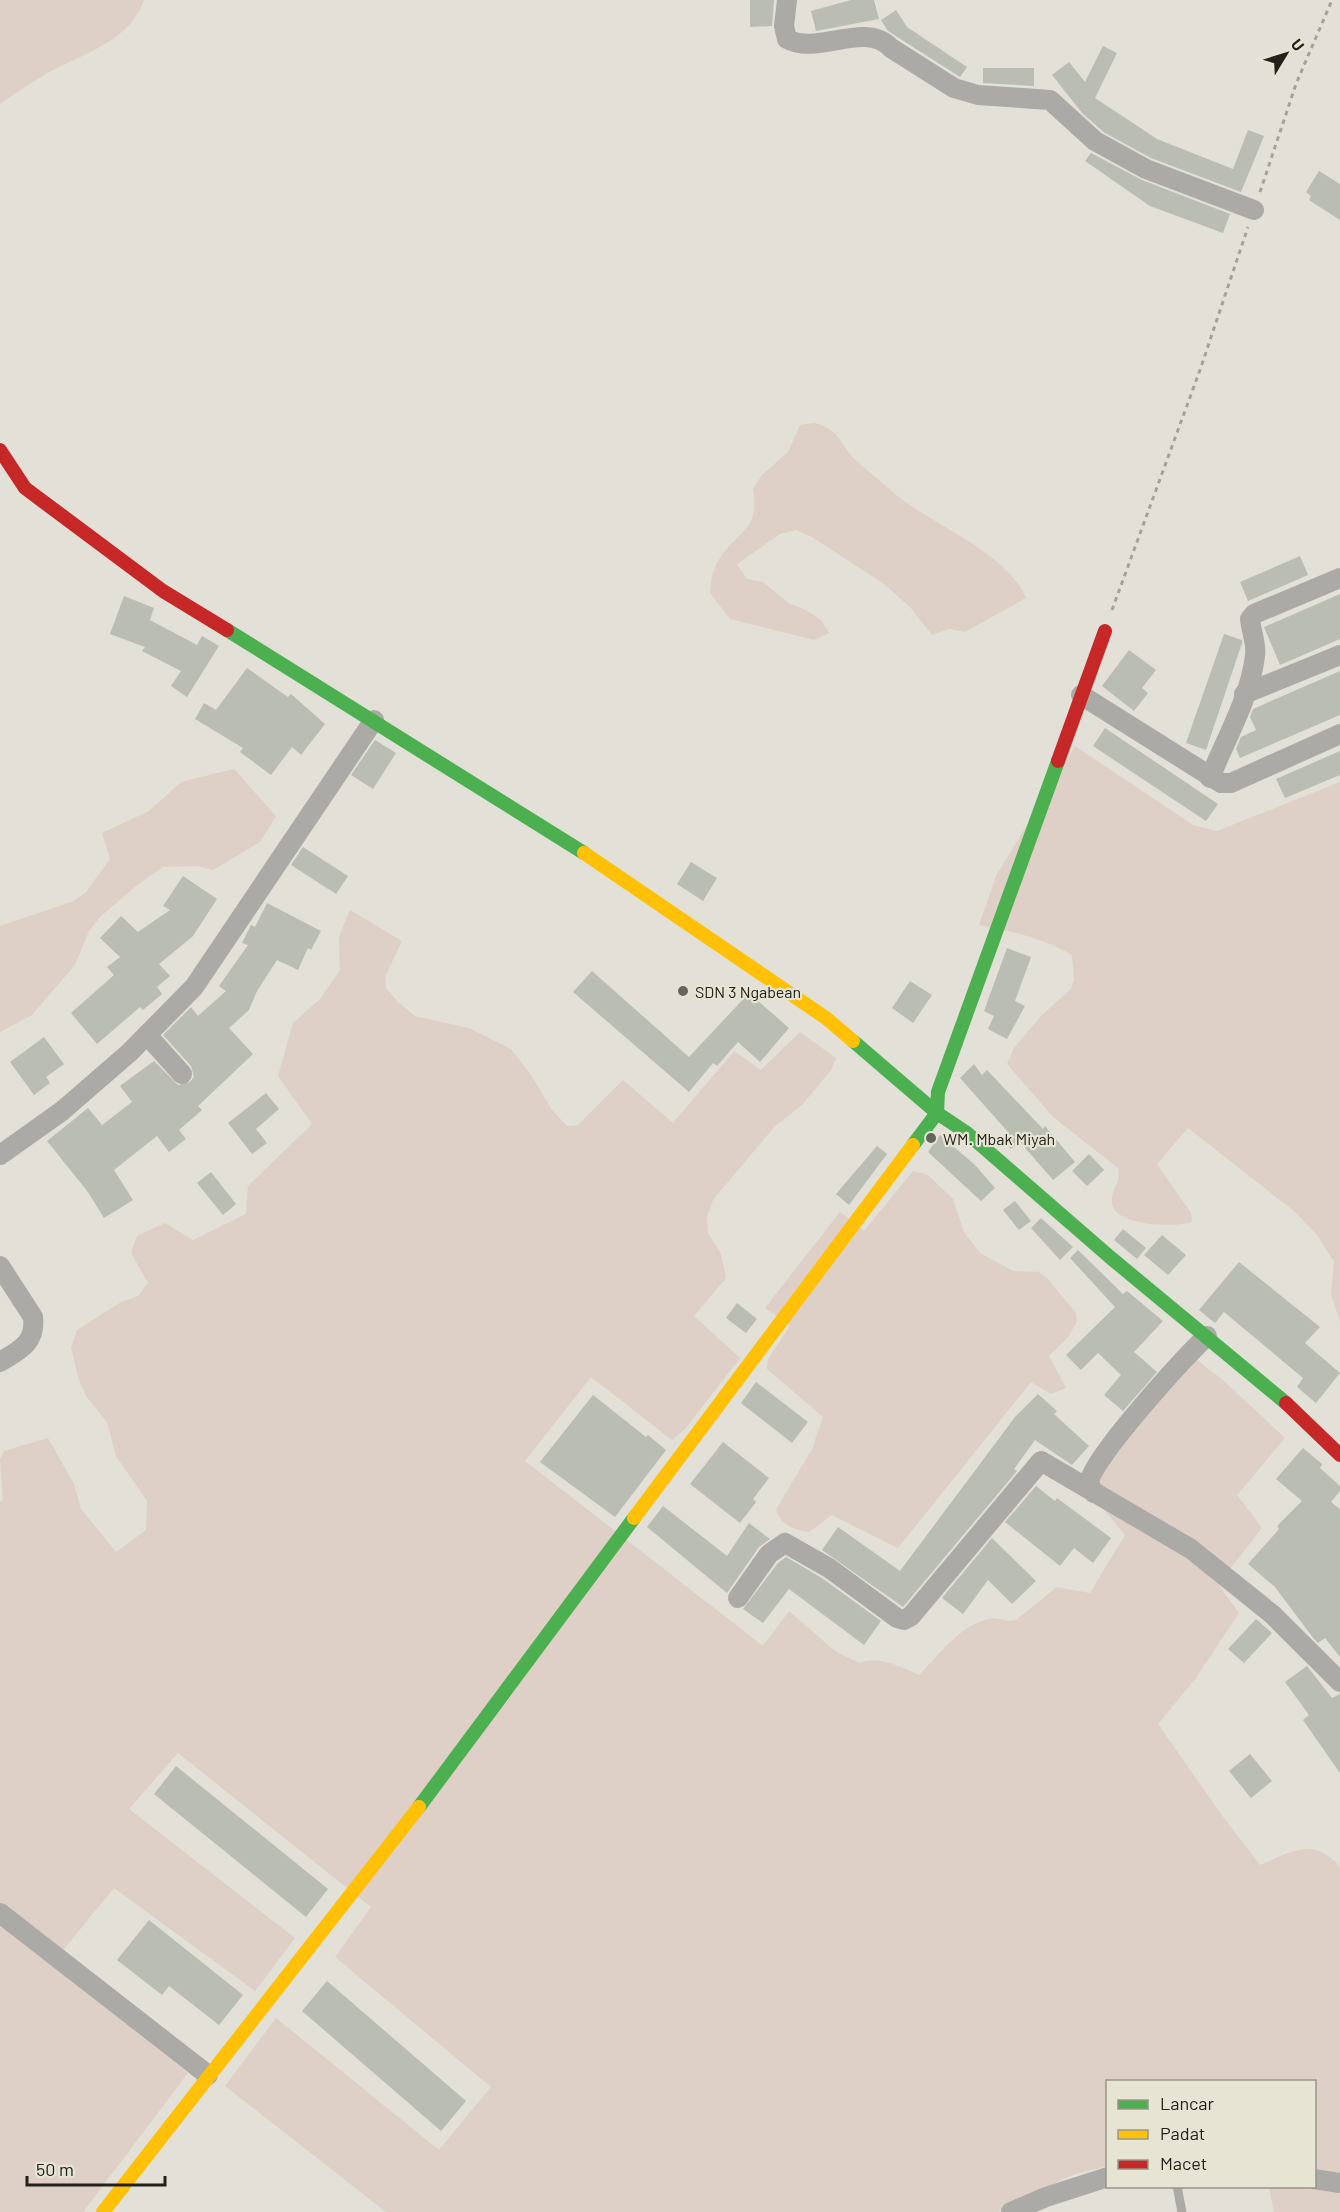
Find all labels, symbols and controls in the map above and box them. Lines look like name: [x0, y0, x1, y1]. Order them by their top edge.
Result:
north arrow: [1256, 24, 1316, 84]
text: U: [1288, 35, 1309, 54]
place label: SDN 3 Ngabean: [695, 982, 801, 1001]
marker: SDN 3 Ngabean: [676, 984, 690, 998]
place label: WM. Mbak Miyah: [943, 1129, 1055, 1148]
marker: WM. Mbak Miyah: [924, 1131, 938, 1145]
legend: [1106, 2080, 1316, 2188]
text: Lancar: [1160, 2092, 1215, 2114]
text: Padat: [1160, 2122, 1205, 2144]
scale bar: [27, 2149, 165, 2187]
text: Macet: [1160, 2152, 1207, 2174]
text: 50 m: [36, 2158, 74, 2180]

